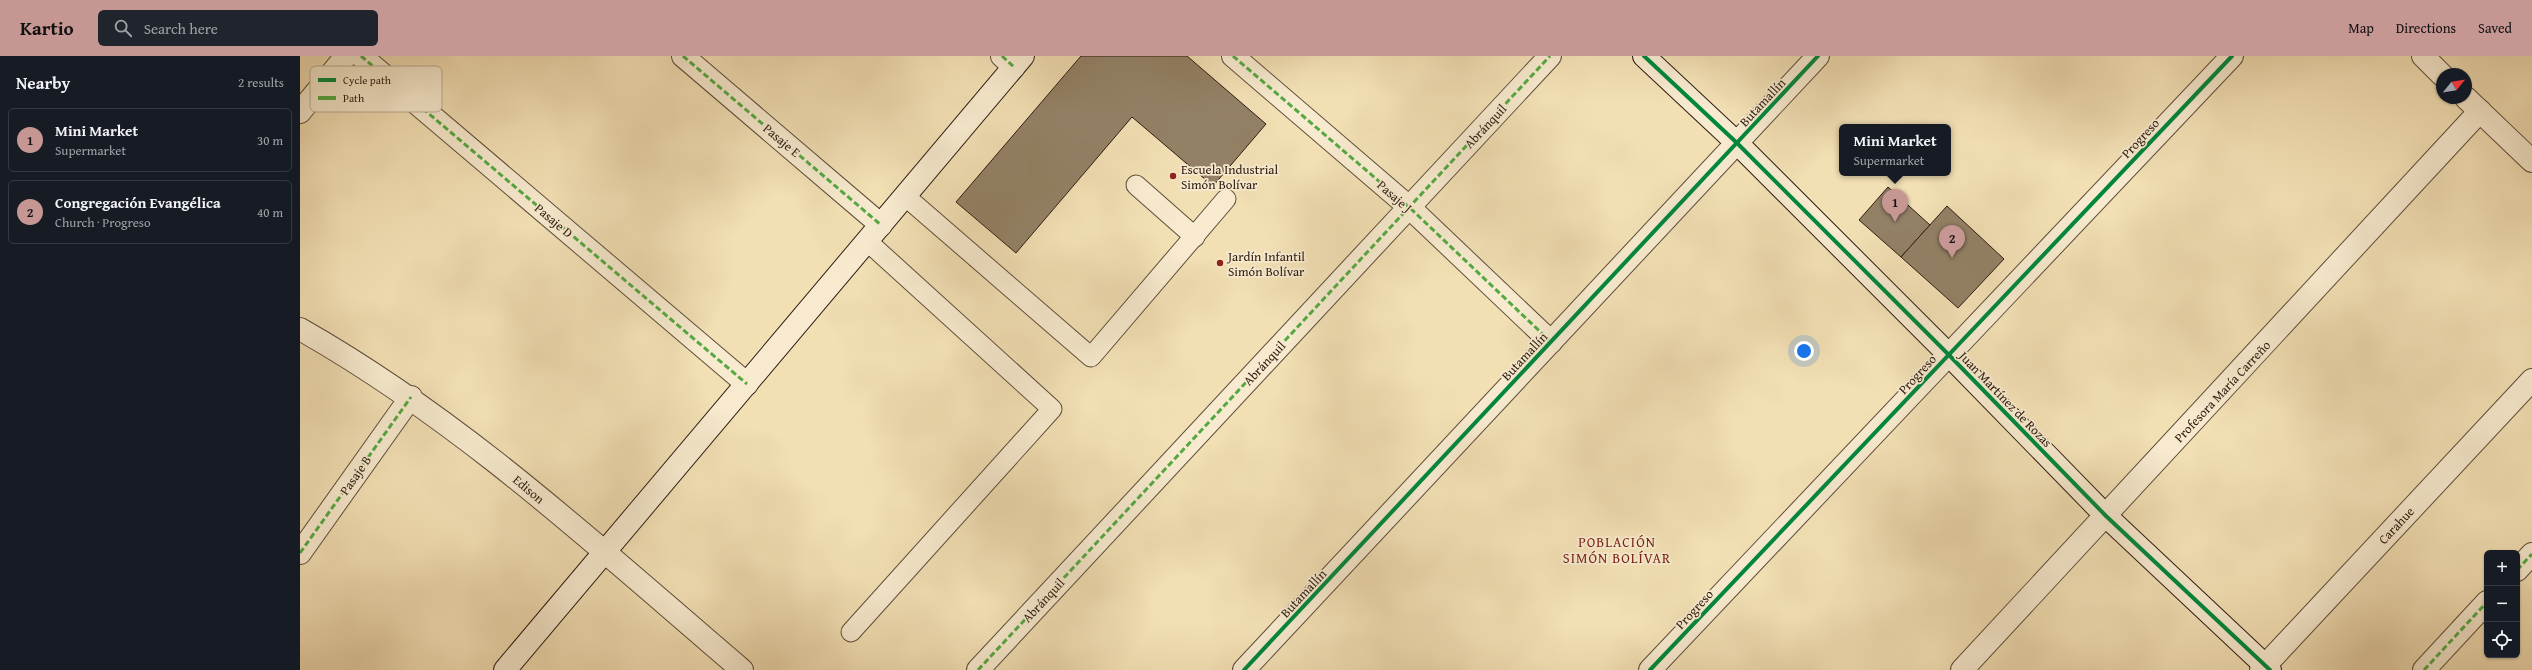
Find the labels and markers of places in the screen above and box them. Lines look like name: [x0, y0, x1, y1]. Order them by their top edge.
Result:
place label: Escuela Industrial Simón Bolívar: [1181, 160, 1278, 194]
marker: Escuela Industrial Simón Bolívar: [1168, 171, 1178, 181]
pin: 1: [1882, 189, 1908, 222]
pin: 2: [1939, 225, 1965, 258]
place label: Jardín Infantil Simón Bolívar: [1226, 247, 1305, 281]
marker: Jardín Infantil Simón Bolívar: [1215, 258, 1225, 268]

